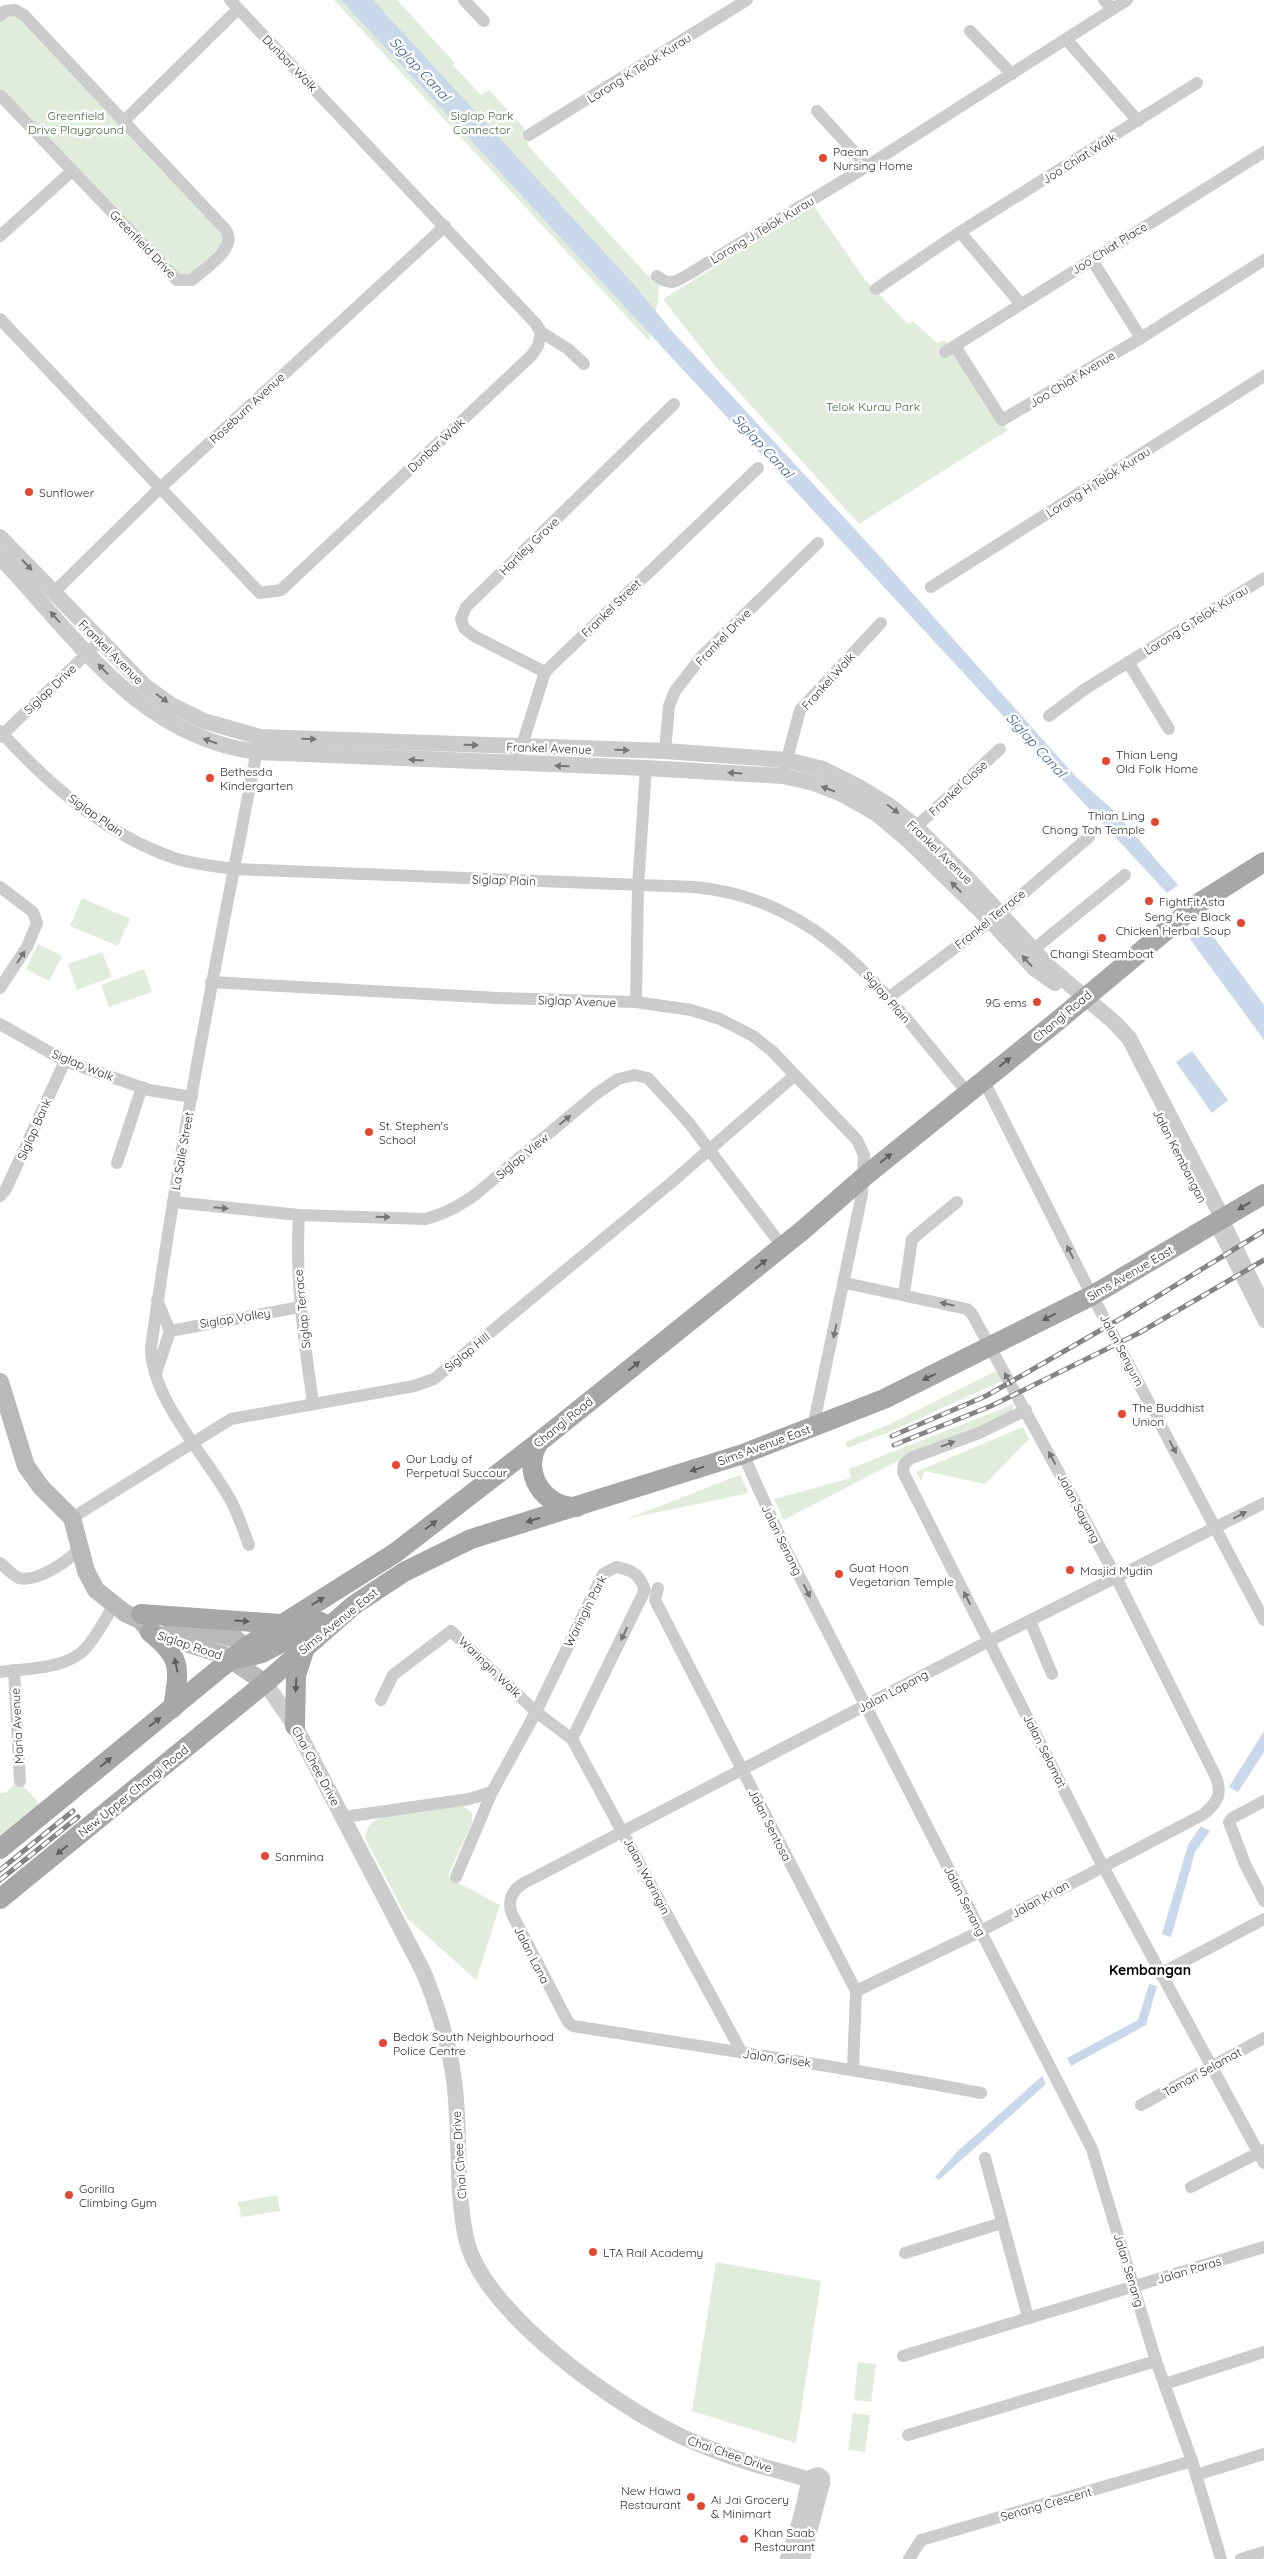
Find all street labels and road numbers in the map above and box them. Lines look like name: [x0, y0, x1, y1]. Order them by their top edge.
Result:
street label: Lorong K Telok Kurau: [584, 30, 694, 106]
street label: Dunbar Walk: [259, 32, 321, 94]
street label: Joo Chiat Walk: [1039, 129, 1119, 187]
street label: Lorong J Telok Kurau: [707, 193, 817, 267]
street label: Greenfield Drive: [107, 207, 179, 281]
street label: Joo Chiat Place: [1068, 219, 1150, 277]
street label: Joo Chiat Avenue: [1026, 347, 1118, 411]
street label: Roseburn Avenue: [206, 369, 288, 447]
street label: Dunbar Walk: [404, 415, 468, 475]
street label: Lorong H Telok Kurau: [1043, 444, 1153, 520]
street label: Hartley Grove: [496, 514, 562, 578]
street label: Frankel Street: [578, 576, 644, 640]
street label: Lorong G Telok Kurau: [1141, 582, 1251, 658]
street label: Frankel Drive: [692, 605, 754, 669]
street label: Frankel Avenue: [76, 617, 147, 688]
street label: Frankel Walk: [798, 649, 858, 713]
street label: Siglap Drive: [21, 661, 80, 717]
street label: Frankel Avenue: [506, 739, 592, 757]
street label: Frankel Close: [926, 757, 991, 819]
street label: Siglap Plain: [65, 790, 127, 840]
street label: Frankel Avenue: [904, 817, 976, 887]
street label: Siglap Plain: [472, 871, 536, 889]
street label: Frankel Terrace: [952, 886, 1028, 952]
street label: Siglap Plain: [860, 968, 914, 1026]
street label: Changi Road: [1030, 987, 1094, 1045]
street label: Siglap Avenue: [538, 992, 617, 1010]
street label: Siglap Walk: [50, 1046, 116, 1084]
street label: Siglap Bank: [14, 1096, 54, 1162]
street label: Jalan Kembangan: [1150, 1107, 1210, 1205]
street label: La Salle Street: [168, 1111, 196, 1191]
street label: Siglap View: [493, 1130, 551, 1182]
street label: Sims Avenue East: [1084, 1242, 1176, 1304]
street label: Siglap Terrace: [290, 1269, 314, 1349]
street label: Siglap Valley: [199, 1305, 271, 1331]
street label: Jalan Senyum: [1097, 1311, 1147, 1389]
street label: Siglap Hill: [441, 1329, 493, 1375]
street label: Changi Road: [530, 1394, 596, 1450]
street label: Sims Avenue East: [716, 1421, 812, 1469]
street label: Jalan Sayang: [1054, 1471, 1104, 1545]
street label: Jalan Senang: [758, 1502, 806, 1578]
street label: Waringin Park: [560, 1573, 610, 1649]
street label: Sims Avenue East: [295, 1585, 381, 1657]
street label: Siglap Road: [156, 1627, 224, 1663]
street label: Waringin Walk: [456, 1633, 524, 1701]
street label: Jalan Lapang: [855, 1666, 931, 1716]
street label: Maria Avenue: [8, 1687, 26, 1764]
street label: Jalan Selamat: [1020, 1712, 1070, 1790]
street label: Chai Chee Drive: [289, 1724, 343, 1809]
street label: New Upper Changi Road: [75, 1742, 191, 1840]
street label: Jalan Sentosa: [745, 1786, 795, 1864]
street label: Jalan Waringin: [621, 1835, 673, 1917]
street label: Jalan Senang: [941, 1863, 989, 1939]
street label: Jalan Krian: [1008, 1877, 1072, 1921]
street label: Jalan Lana: [511, 1924, 553, 1986]
street label: Taman Selamat: [1160, 2044, 1244, 2100]
street label: Jalan Grisek: [742, 2046, 812, 2070]
street label: Chai Chee Drive: [448, 2110, 470, 2199]
street label: Jalan Senang: [1111, 2231, 1147, 2309]
street label: Jalan Paras: [1155, 2253, 1223, 2287]
street label: Chai Chee Drive: [686, 2433, 774, 2476]
street label: Senang Crescent: [999, 2484, 1093, 2524]

